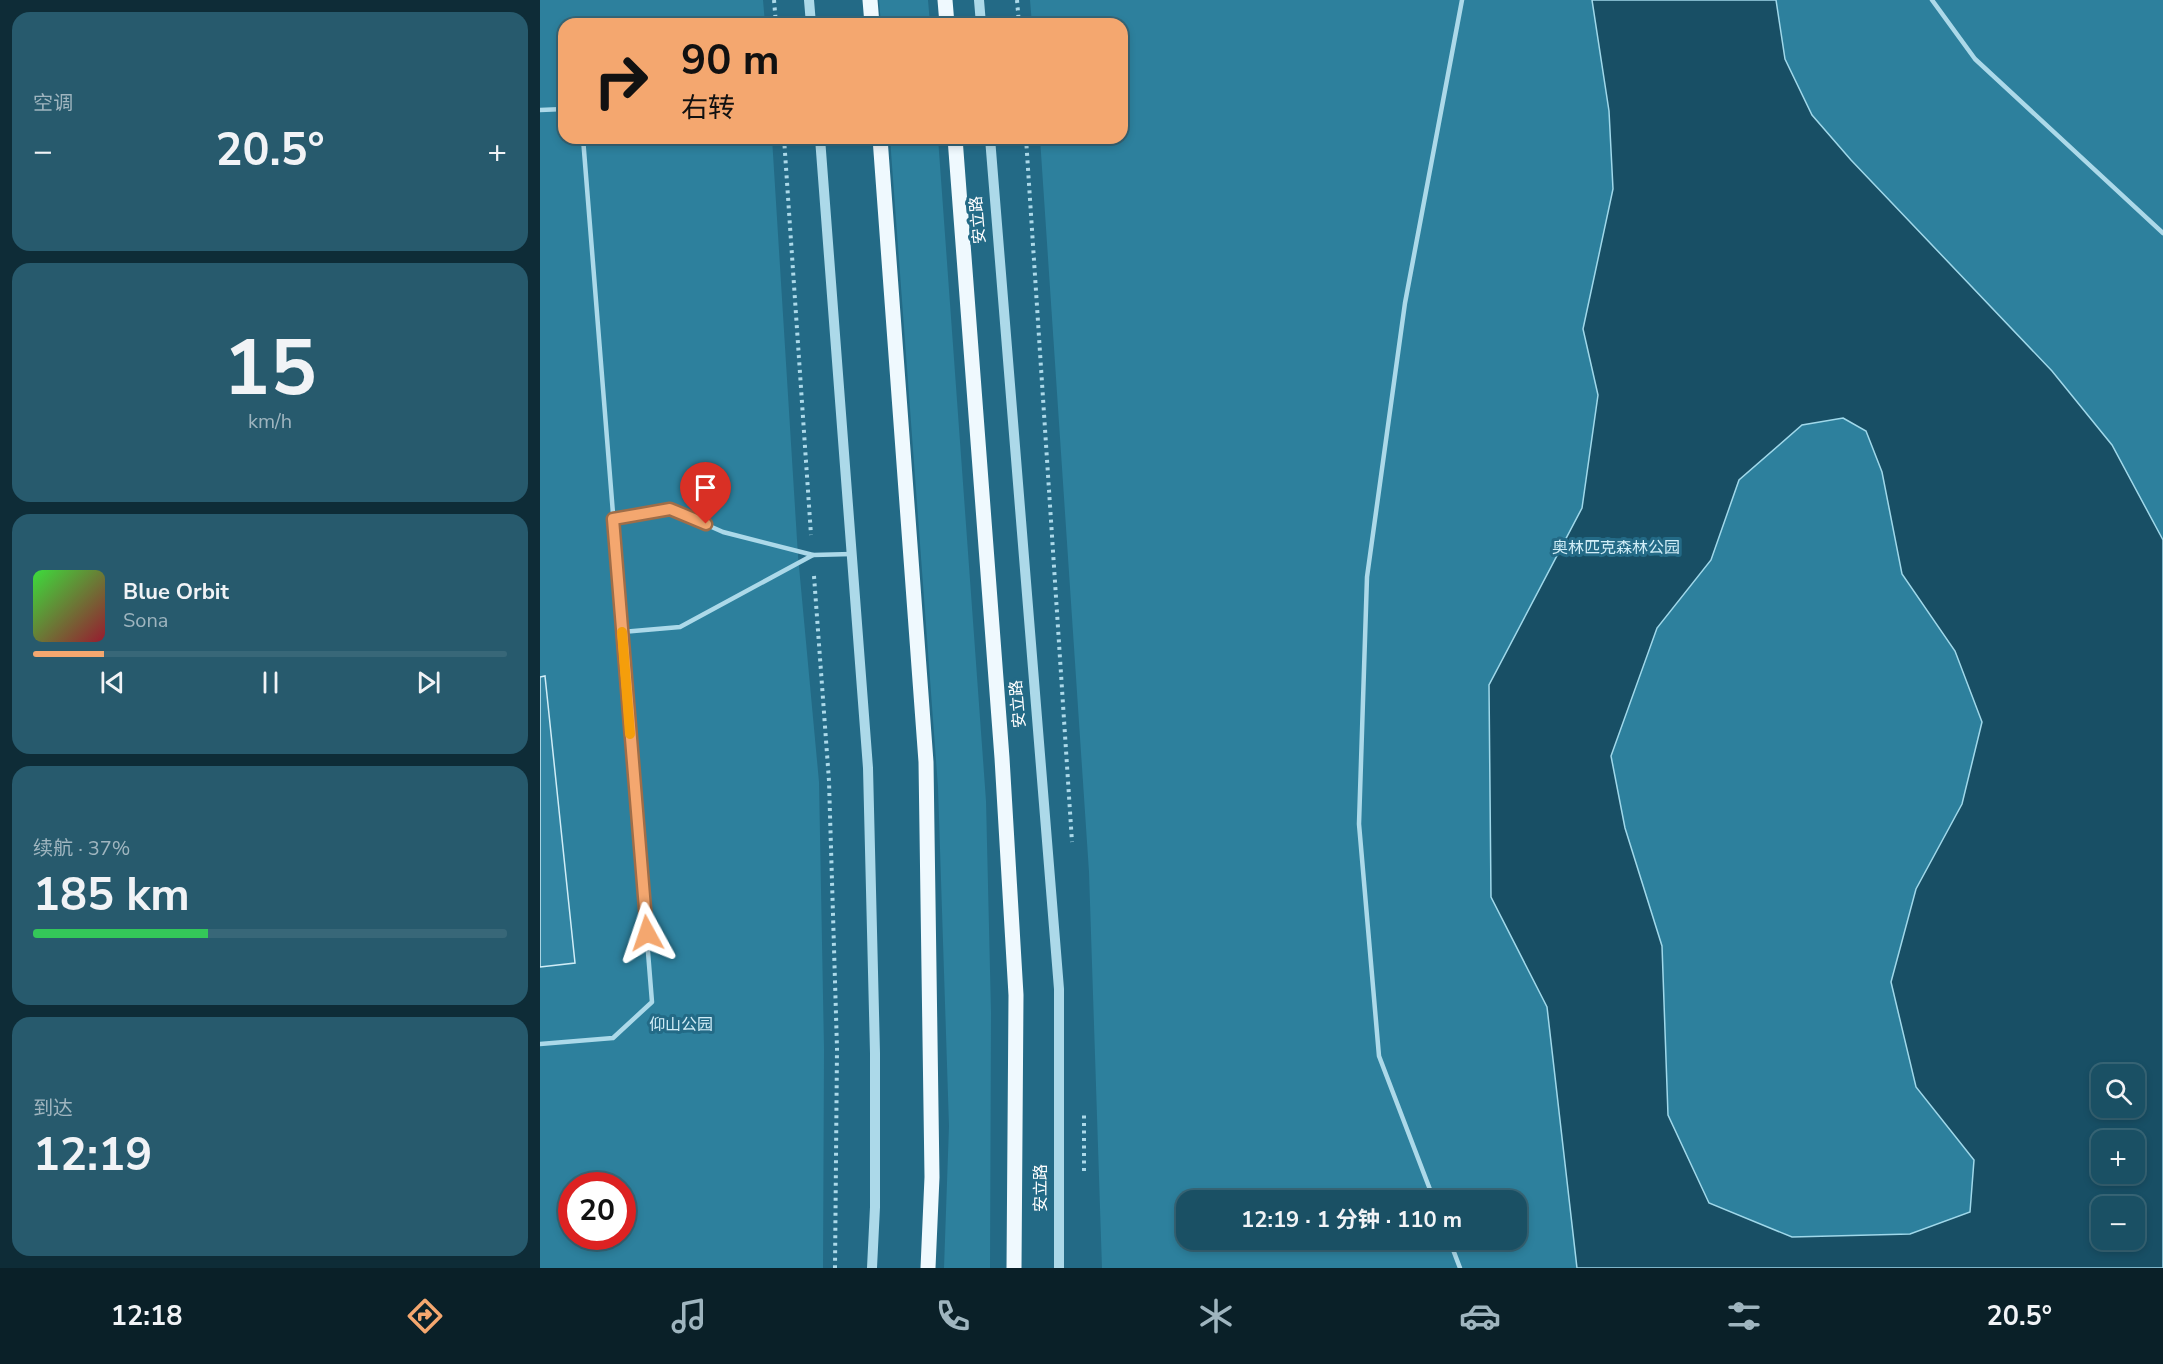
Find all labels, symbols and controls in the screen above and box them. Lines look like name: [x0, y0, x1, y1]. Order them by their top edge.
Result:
text: 90 m: [681, 32, 780, 89]
icon: right: [582, 42, 660, 120]
text: 空调: [33, 90, 73, 117]
text: 右转: [681, 90, 735, 127]
text: 20.5°: [215, 120, 325, 181]
text: −: [33, 129, 53, 174]
text: +: [487, 129, 507, 174]
street label: 安立路: [965, 195, 991, 245]
text: 15: [223, 315, 317, 422]
text: km/h: [248, 408, 292, 435]
pin: [680, 462, 731, 524]
icon: arrive: [689, 471, 722, 504]
park label: 奥林匹克森林公园: [1552, 537, 1680, 559]
text: Blue Orbit: [123, 577, 229, 607]
text: Sona: [123, 607, 168, 634]
icon: previous: [96, 666, 129, 699]
icon: pause: [254, 666, 287, 699]
icon: next: [412, 666, 445, 699]
street label: 安立路: [1005, 679, 1031, 729]
text: 续航 · 37%: [33, 835, 130, 862]
text: 185 km: [33, 865, 190, 926]
position arrow: [615, 901, 679, 965]
park label: 仰山公园: [649, 1014, 713, 1036]
map controls: [2091, 1064, 2145, 1250]
button: search: [2091, 1064, 2145, 1118]
text: 到达: [33, 1095, 73, 1122]
text: 12:19: [33, 1125, 152, 1186]
button: +: [2091, 1130, 2145, 1184]
street label: 安立路: [1030, 1164, 1052, 1212]
speed limit sign: 20: [558, 1172, 636, 1250]
button: −: [2091, 1196, 2145, 1250]
text: 12:19 · 1 分钟 · 110 m: [1241, 1205, 1462, 1235]
icon: directions: [404, 1295, 446, 1337]
icon: music: [668, 1295, 710, 1337]
icon: phone: [932, 1295, 974, 1337]
icon: climate: [1195, 1295, 1237, 1337]
icon: car: [1459, 1295, 1501, 1337]
icon: filters: [1723, 1295, 1765, 1337]
text: 12:18: [111, 1298, 182, 1335]
text: 20.5°: [1987, 1298, 2052, 1335]

